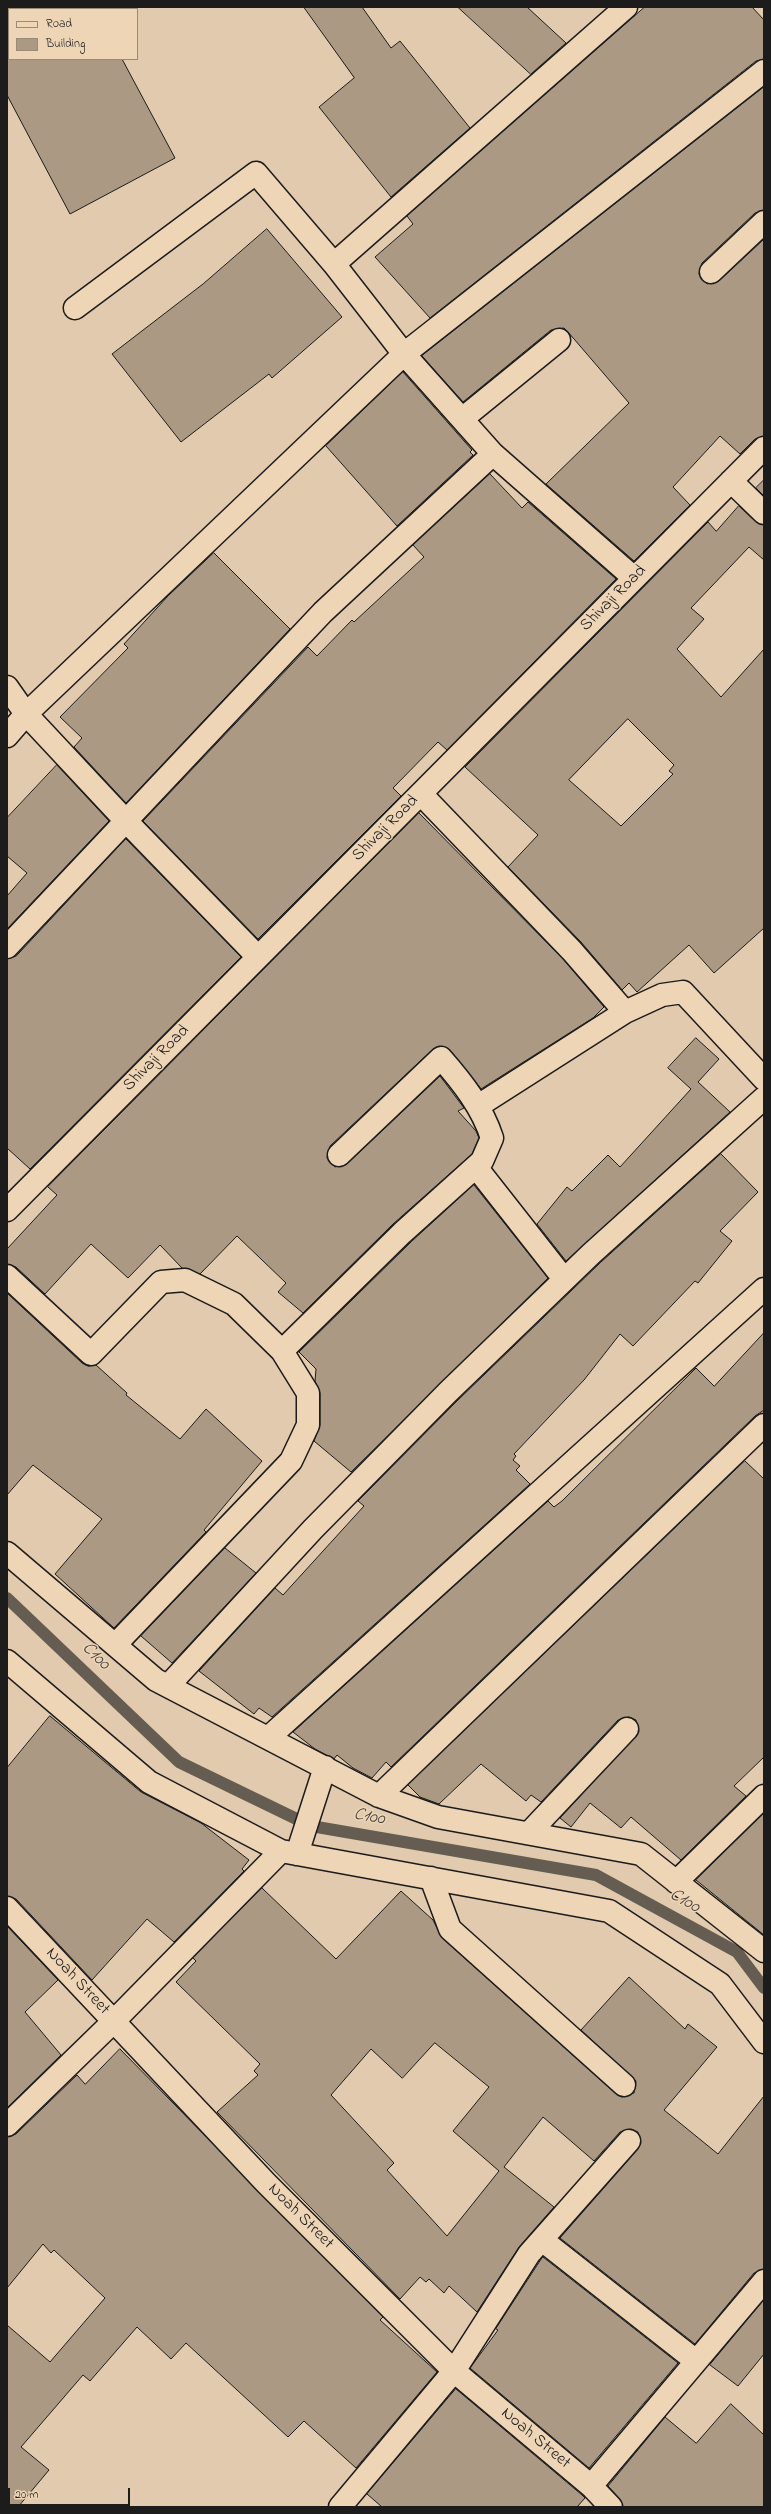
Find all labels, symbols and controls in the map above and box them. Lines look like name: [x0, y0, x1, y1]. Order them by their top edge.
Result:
legend: [8, 8, 138, 60]
text: Road: [46, 15, 72, 33]
text: Building: [46, 35, 85, 53]
street label: Shivaji Road: [577, 562, 651, 636]
street label: Shivaji Road: [349, 792, 423, 866]
street label: Shivaji Road: [120, 1022, 194, 1096]
water label: C100: [76, 1638, 114, 1676]
water label: C100: [352, 1805, 386, 1831]
water label: C100: [665, 1885, 703, 1919]
street label: Noah Street: [41, 1944, 113, 2020]
street label: Noah Street: [263, 2180, 337, 2254]
street label: Noah Street: [496, 2404, 574, 2474]
scale bar: [10, 2480, 132, 2506]
text: 20 m: [15, 2486, 38, 2504]

